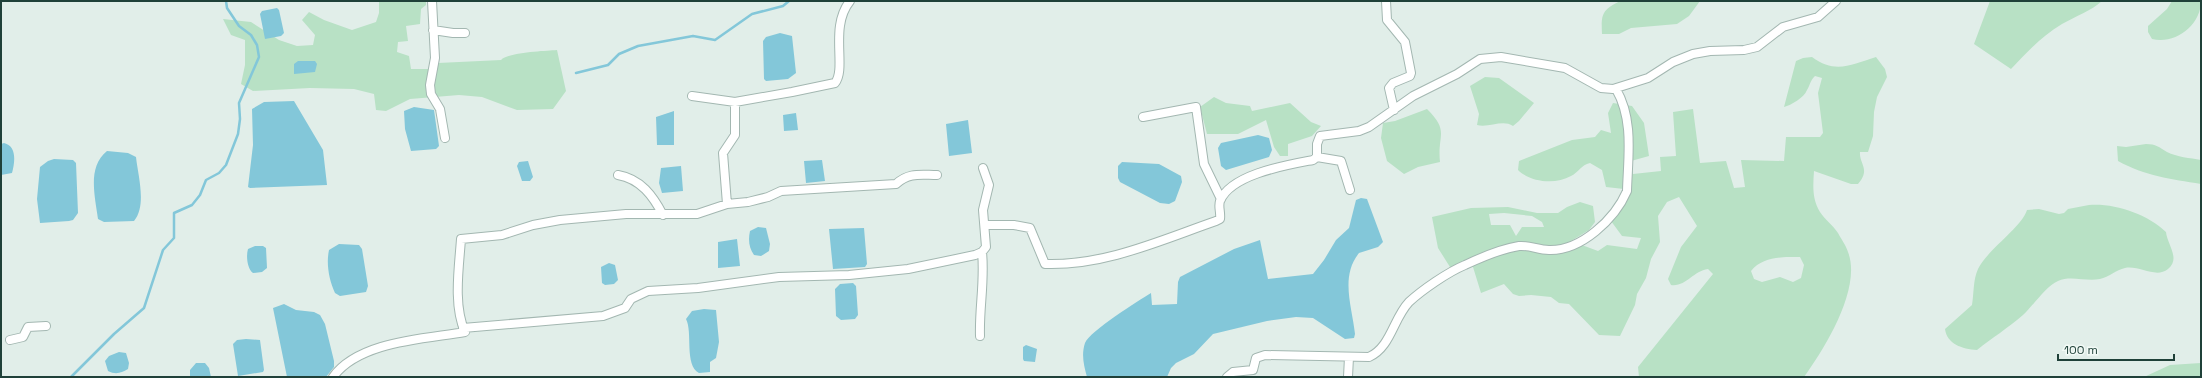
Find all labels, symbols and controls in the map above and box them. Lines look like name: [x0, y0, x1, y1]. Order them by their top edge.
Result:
scale bar: [2058, 336, 2174, 362]
text: 100 m: [2064, 342, 2098, 358]

